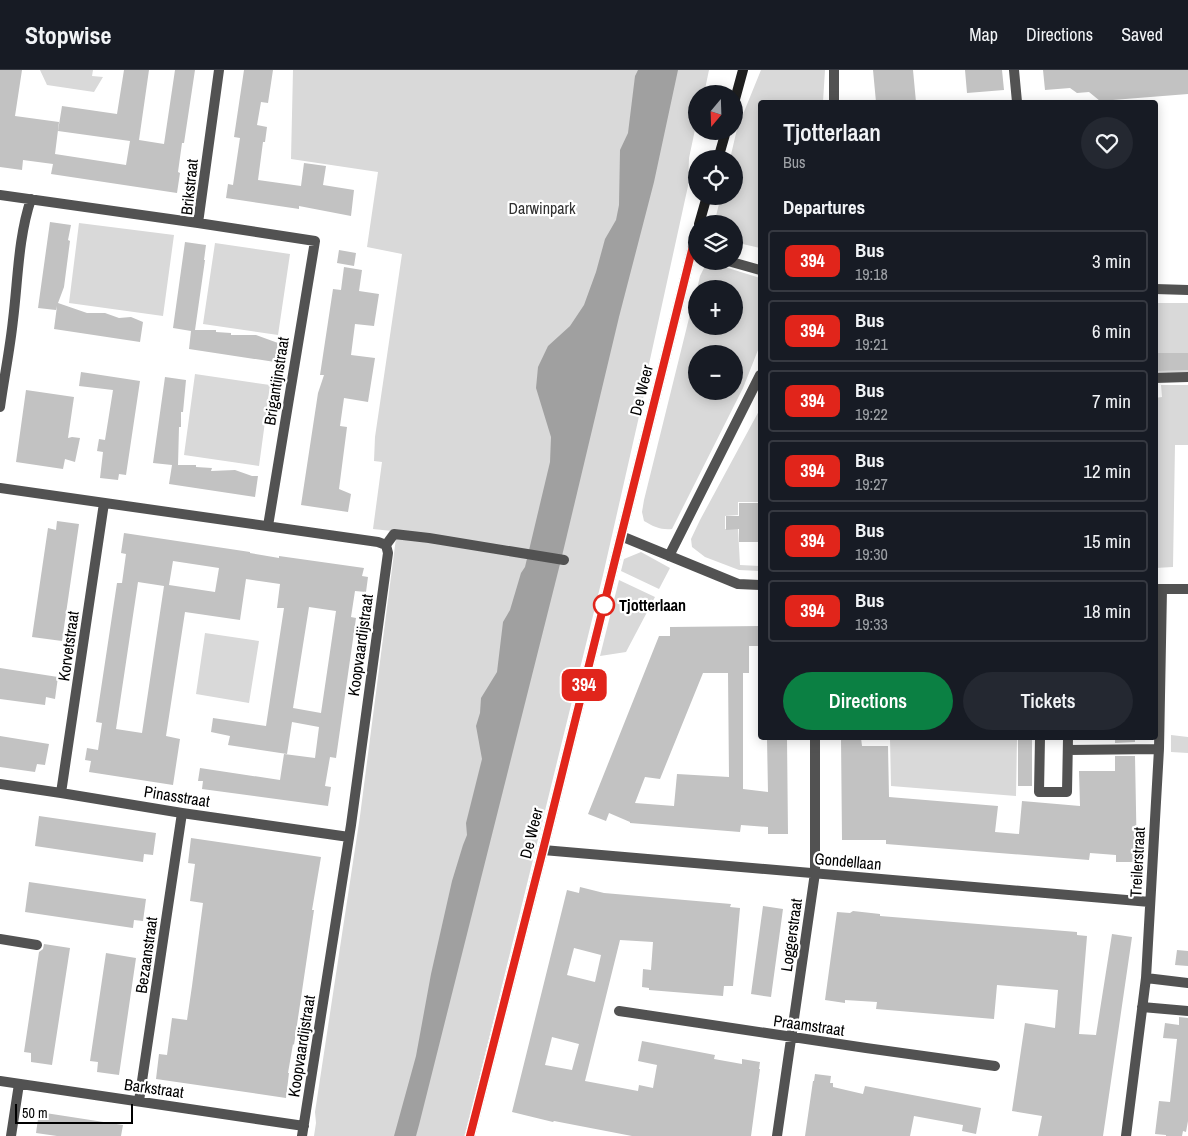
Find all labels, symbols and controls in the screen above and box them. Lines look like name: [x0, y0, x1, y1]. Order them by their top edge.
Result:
text: Stopwise: [25, 19, 111, 51]
text: Map: [969, 22, 998, 47]
text: Directions: [1026, 22, 1093, 47]
text: Saved: [1121, 22, 1163, 47]
north arrow: [688, 85, 742, 140]
map controls: [688, 85, 743, 400]
text: Tjotterlaan: [783, 116, 881, 148]
button: heart: [1081, 117, 1133, 169]
button: locate: [688, 150, 743, 205]
text: Bus: [783, 151, 806, 173]
street label: Brikstraat: [175, 158, 203, 216]
text: Departures: [783, 194, 865, 220]
park label: Darwinpark: [508, 197, 576, 219]
button: layers: [688, 215, 743, 270]
text: Bus: [855, 237, 884, 263]
text: 394: [800, 248, 825, 273]
text: 3 min: [1092, 248, 1131, 274]
text: 19:18: [855, 263, 888, 285]
button: +: [688, 280, 743, 335]
text: Bus: [855, 307, 884, 333]
text: 394: [800, 318, 825, 343]
text: 6 min: [1092, 318, 1131, 344]
text: 19:21: [855, 333, 888, 355]
street label: Brigantijnstraat: [258, 335, 294, 427]
button: −: [688, 345, 743, 400]
street label: De Weer: [624, 362, 658, 418]
text: Bus: [855, 377, 884, 403]
text: 394: [800, 388, 825, 413]
text: 7 min: [1092, 388, 1131, 414]
text: 19:22: [855, 403, 888, 425]
text: Bus: [855, 447, 884, 473]
text: 394: [800, 458, 825, 483]
text: 12 min: [1083, 458, 1131, 484]
text: 19:27: [855, 473, 888, 495]
text: Bus: [855, 517, 884, 543]
text: 394: [800, 528, 825, 553]
text: 15 min: [1083, 528, 1131, 554]
text: 19:30: [855, 543, 888, 565]
text: Bus: [855, 587, 884, 613]
street label: Koopvaardijstraat: [342, 592, 378, 697]
marker: Tjotterlaan: [593, 594, 615, 616]
place label: Tjotterlaan: [619, 594, 686, 616]
text: 394: [800, 598, 825, 623]
text: 18 min: [1083, 598, 1131, 624]
street label: Korvetstraat: [52, 609, 84, 683]
text: 19:33: [855, 613, 888, 635]
line badge: 394: [555, 669, 613, 701]
text: 394: [572, 672, 596, 697]
button: Directions: [783, 672, 953, 730]
button: Tickets: [963, 672, 1133, 730]
street label: Pinasstraat: [143, 780, 212, 812]
street label: De Weer: [514, 805, 548, 861]
street label: Treilerstraat: [1124, 826, 1150, 898]
street label: Gondellaan: [814, 847, 882, 875]
street label: Loggerstraat: [775, 897, 807, 973]
street label: Bezaanstraat: [130, 915, 162, 995]
street label: Koopvaardijstraat: [282, 993, 320, 1099]
street label: Praamstraat: [772, 1009, 846, 1041]
street label: Barkstraat: [123, 1073, 185, 1103]
scale bar: [15, 1101, 132, 1124]
text: 50 m: [22, 1104, 48, 1122]

